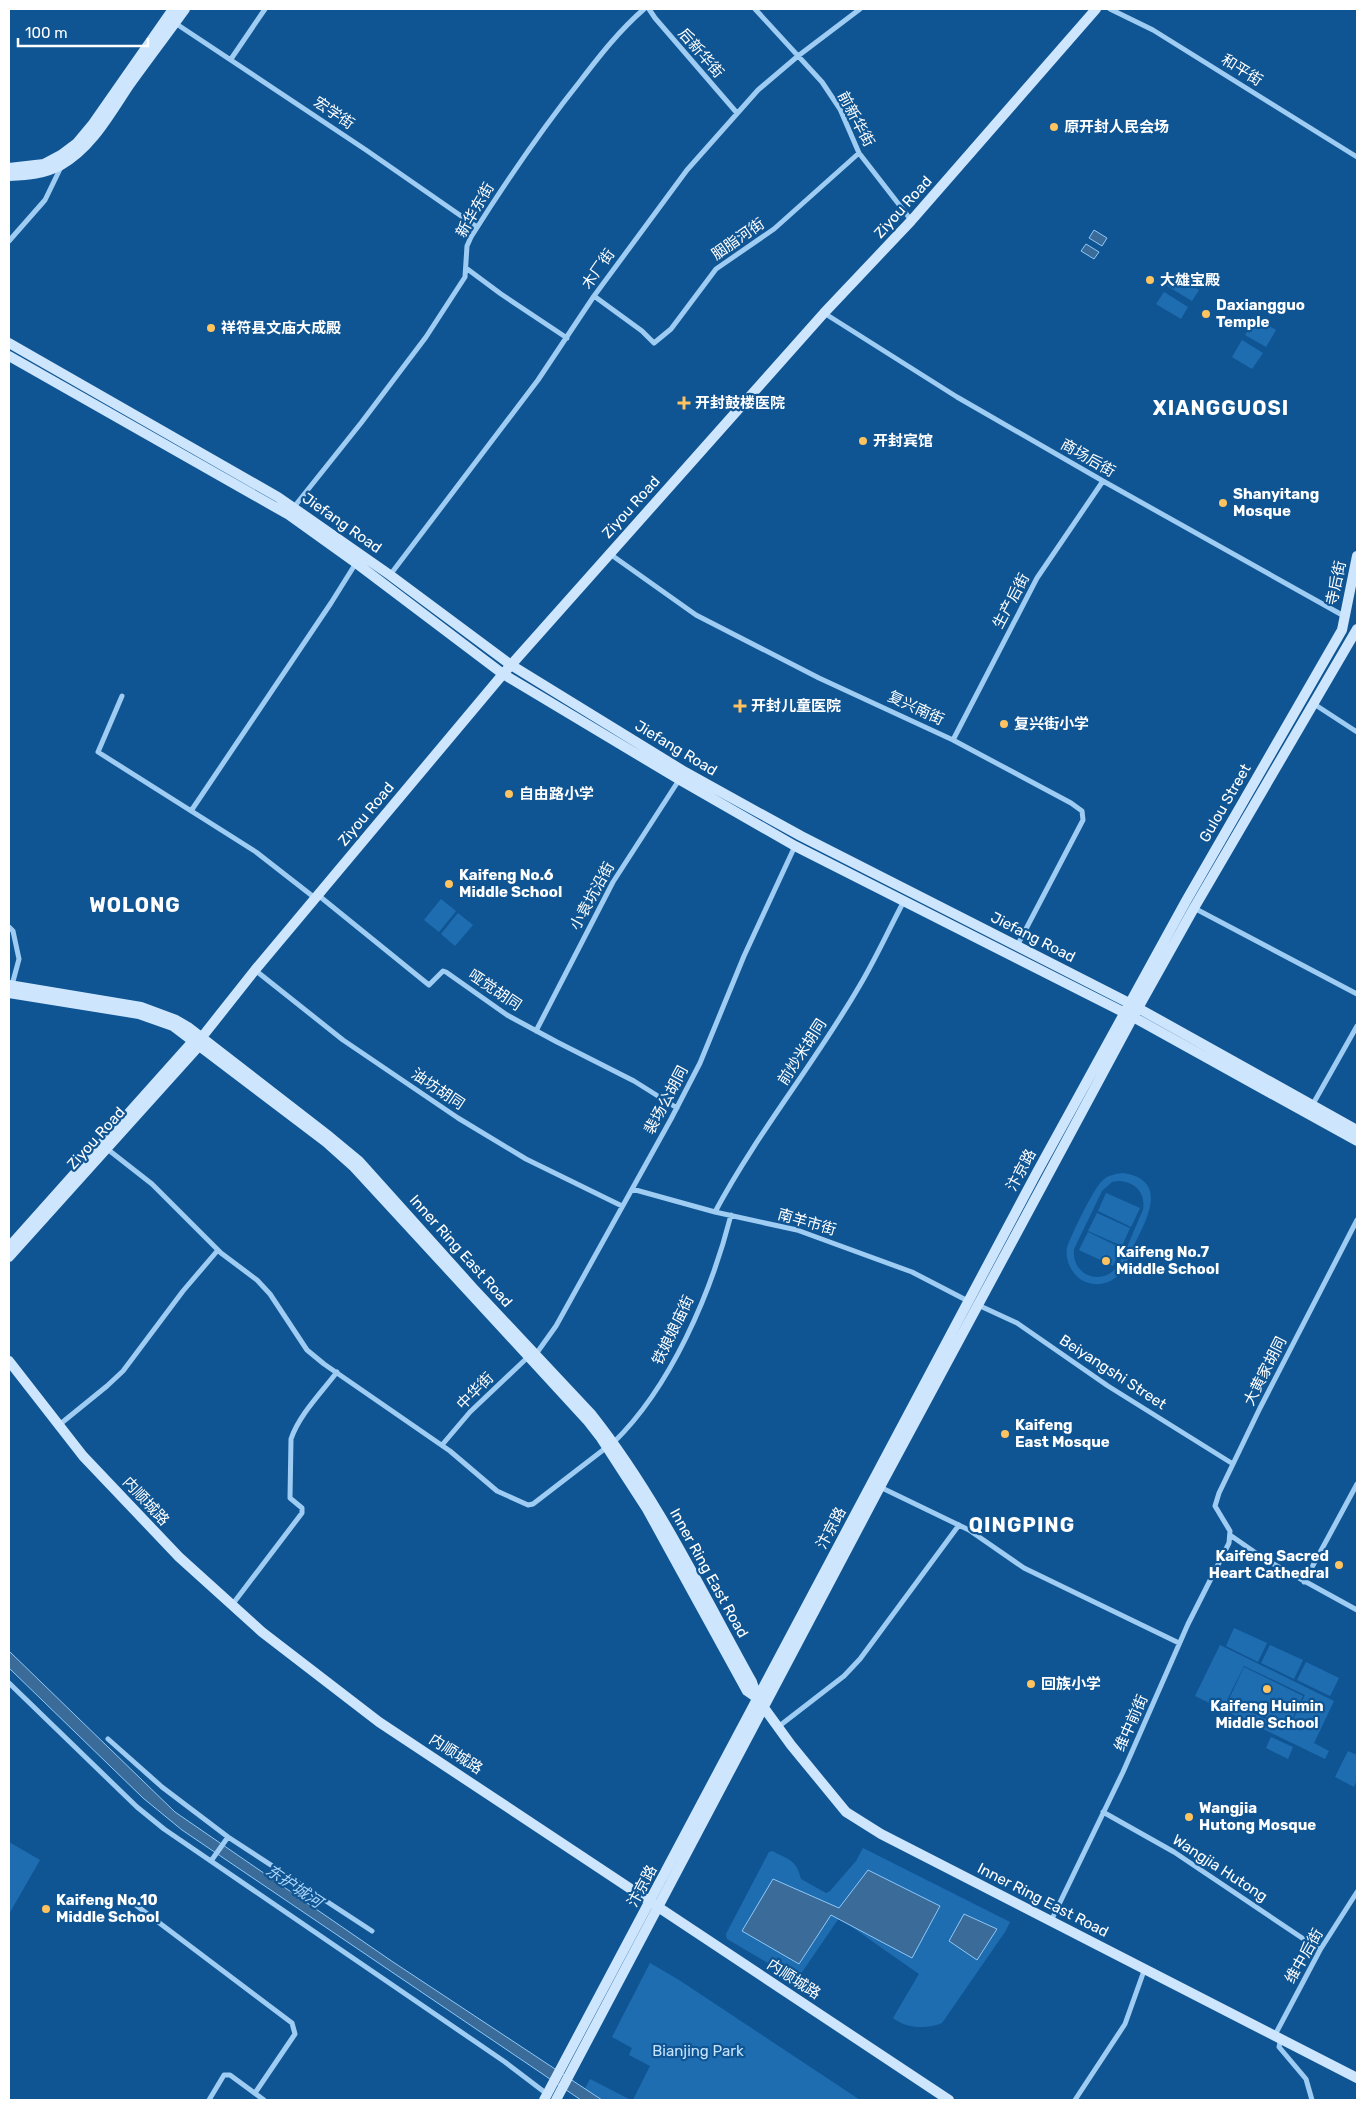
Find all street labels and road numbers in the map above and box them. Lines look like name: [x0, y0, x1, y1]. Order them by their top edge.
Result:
street label: 后新华街: [675, 24, 727, 82]
street label: 和平街: [1218, 50, 1266, 90]
street label: 前新华街: [834, 88, 878, 150]
street label: 宏学街: [310, 93, 358, 133]
street label: Ziyou Road: [870, 172, 936, 242]
street label: 新华东街: [452, 180, 498, 240]
street label: 胭脂河街: [708, 214, 768, 264]
street label: 木厂街: [578, 245, 618, 293]
street label: 商场后街: [1058, 435, 1118, 481]
street label: Ziyou Road: [598, 472, 664, 542]
street label: Jiefang Road: [299, 489, 385, 557]
street label: 寺后街: [1323, 559, 1349, 607]
street label: 生产后街: [989, 570, 1033, 632]
street label: 复兴南街: [885, 687, 947, 729]
street label: Jiefang Road: [632, 716, 720, 780]
street label: Gulou Street: [1195, 760, 1255, 845]
street label: Ziyou Road: [334, 779, 398, 849]
street label: 小袁坑沿街: [566, 859, 618, 933]
street label: Jiefang Road: [988, 908, 1078, 966]
street label: 哑觉胡同: [465, 966, 525, 1014]
street label: 前炒米胡同: [774, 1016, 830, 1088]
street label: 裴场公胡同: [640, 1063, 692, 1137]
street label: 油坊胡同: [408, 1065, 468, 1113]
street label: Ziyou Road: [63, 1103, 129, 1173]
street label: 汴京路: [1002, 1146, 1040, 1194]
street label: Inner Ring East Road: [406, 1191, 516, 1311]
street label: 南羊市街: [776, 1205, 838, 1239]
street label: 铁娘娘庙街: [648, 1292, 698, 1368]
street label: Beiyangshi Street: [1056, 1331, 1170, 1413]
street label: 大黄家胡同: [1240, 1333, 1290, 1409]
street label: 中华街: [453, 1369, 497, 1413]
street label: 内顺城路: [119, 1473, 173, 1529]
street label: 汴京路: [812, 1504, 850, 1552]
street label: Inner Ring East Road: [666, 1505, 752, 1641]
street label: 维中前街: [1111, 1692, 1151, 1754]
street label: 内顺城路: [426, 1730, 486, 1778]
street label: Wangjia Hutong: [1169, 1831, 1271, 1905]
street label: Inner Ring East Road: [974, 1859, 1112, 1941]
street label: 汴京路: [623, 1862, 661, 1910]
street label: 维中后街: [1281, 1926, 1327, 1986]
street label: 内顺城路: [764, 1955, 824, 2003]

